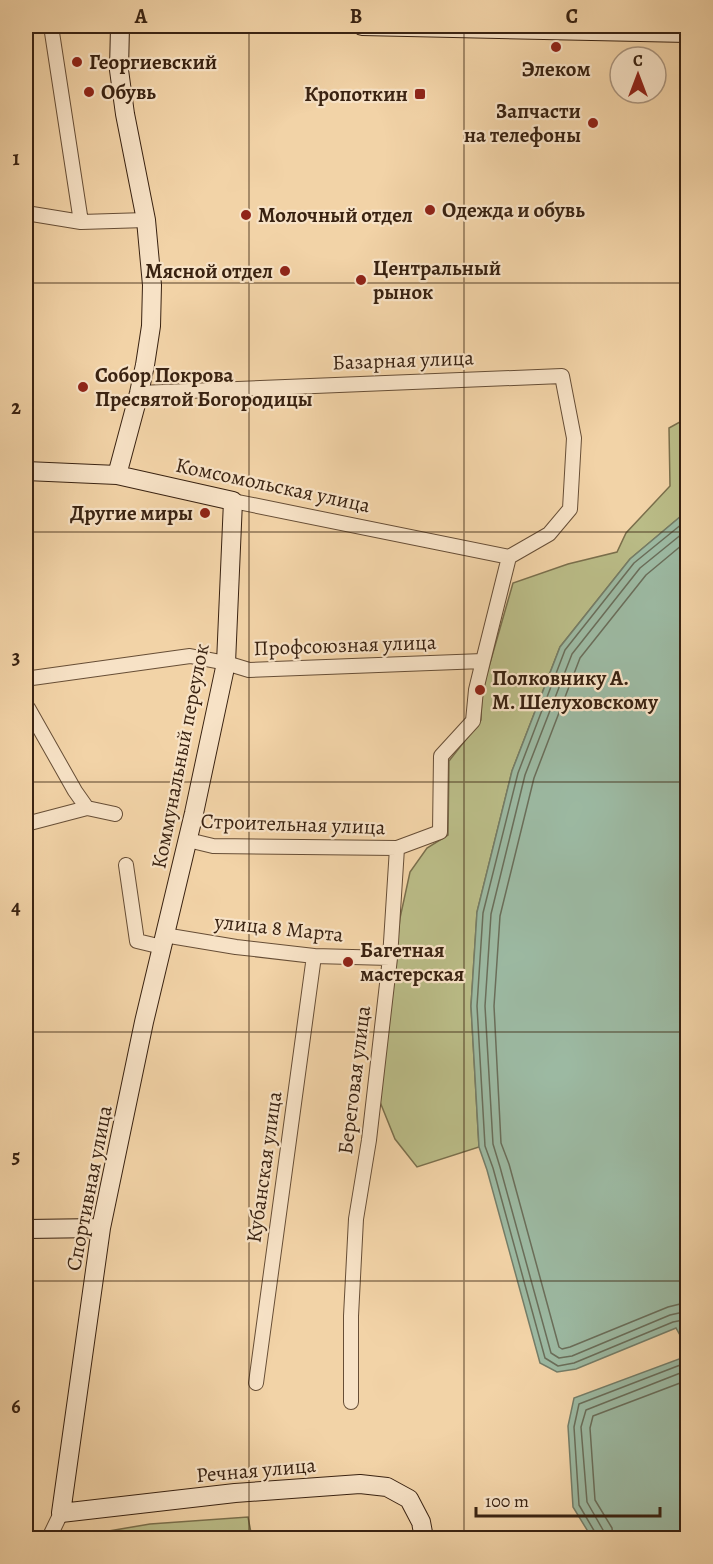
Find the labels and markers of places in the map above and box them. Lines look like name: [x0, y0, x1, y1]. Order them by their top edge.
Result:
marker: Элеком: [549, 40, 563, 54]
place label: Георгиевский: [89, 48, 217, 76]
marker: Георгиевский: [70, 55, 84, 69]
place label: Элеком: [521, 55, 591, 83]
place label: Обувь: [101, 78, 156, 106]
place label: Кропоткин: [304, 80, 408, 108]
marker: Обувь: [82, 85, 96, 99]
marker: Кропоткин: [413, 87, 427, 101]
place label: Запчасти на телефоны: [464, 97, 581, 149]
marker: Запчасти на телефоны: [586, 116, 600, 130]
place label: Одежда и обувь: [442, 196, 585, 224]
place label: Молочный отдел: [258, 201, 413, 229]
marker: Одежда и обувь: [423, 203, 437, 217]
marker: Молочный отдел: [239, 208, 253, 222]
place label: Центральный рынок: [373, 254, 501, 306]
place label: Мясной отдел: [145, 257, 273, 285]
marker: Мясной отдел: [278, 264, 292, 278]
marker: Центральный рынок: [354, 273, 368, 287]
place label: Собор Покрова Пресвятой Богородицы: [95, 361, 313, 413]
marker: Собор Покрова Пресвятой Богородицы: [76, 380, 90, 394]
place label: Другие миры: [70, 499, 193, 527]
marker: Другие миры: [198, 506, 212, 520]
place label: Полковнику А. М. Шелуховскому: [492, 664, 659, 716]
marker: Полковнику А. М. Шелуховскому: [473, 683, 487, 697]
place label: Багетная мастерская: [360, 936, 464, 988]
marker: Багетная мастерская: [341, 955, 355, 969]

